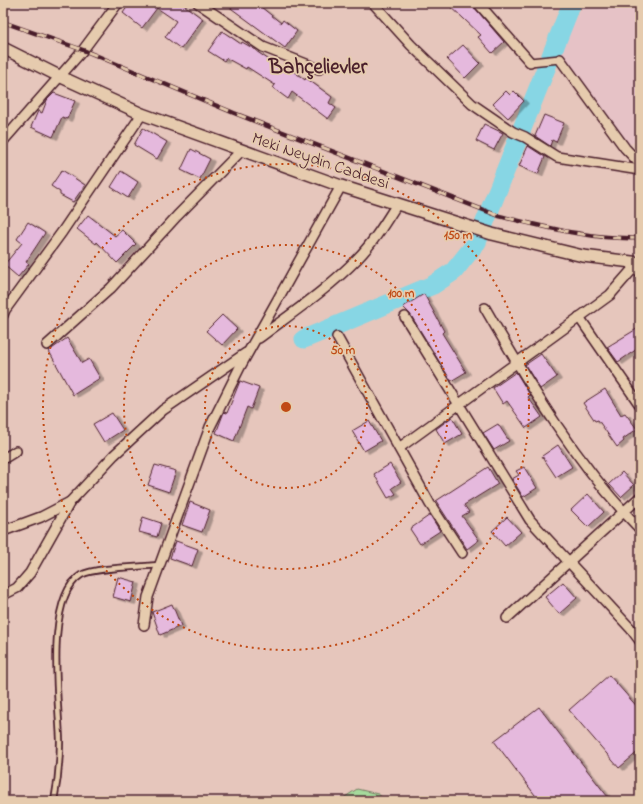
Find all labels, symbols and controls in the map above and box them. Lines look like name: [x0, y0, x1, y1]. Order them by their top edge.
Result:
district label: Bahçelievler: [268, 53, 368, 83]
street label: Meki Neydin Caddesi: [248, 126, 393, 198]
text: 150 m: [444, 227, 473, 245]
text: 100 m: [388, 285, 415, 303]
text: 50 m: [331, 342, 356, 360]
centre of rings: [279, 400, 293, 414]

